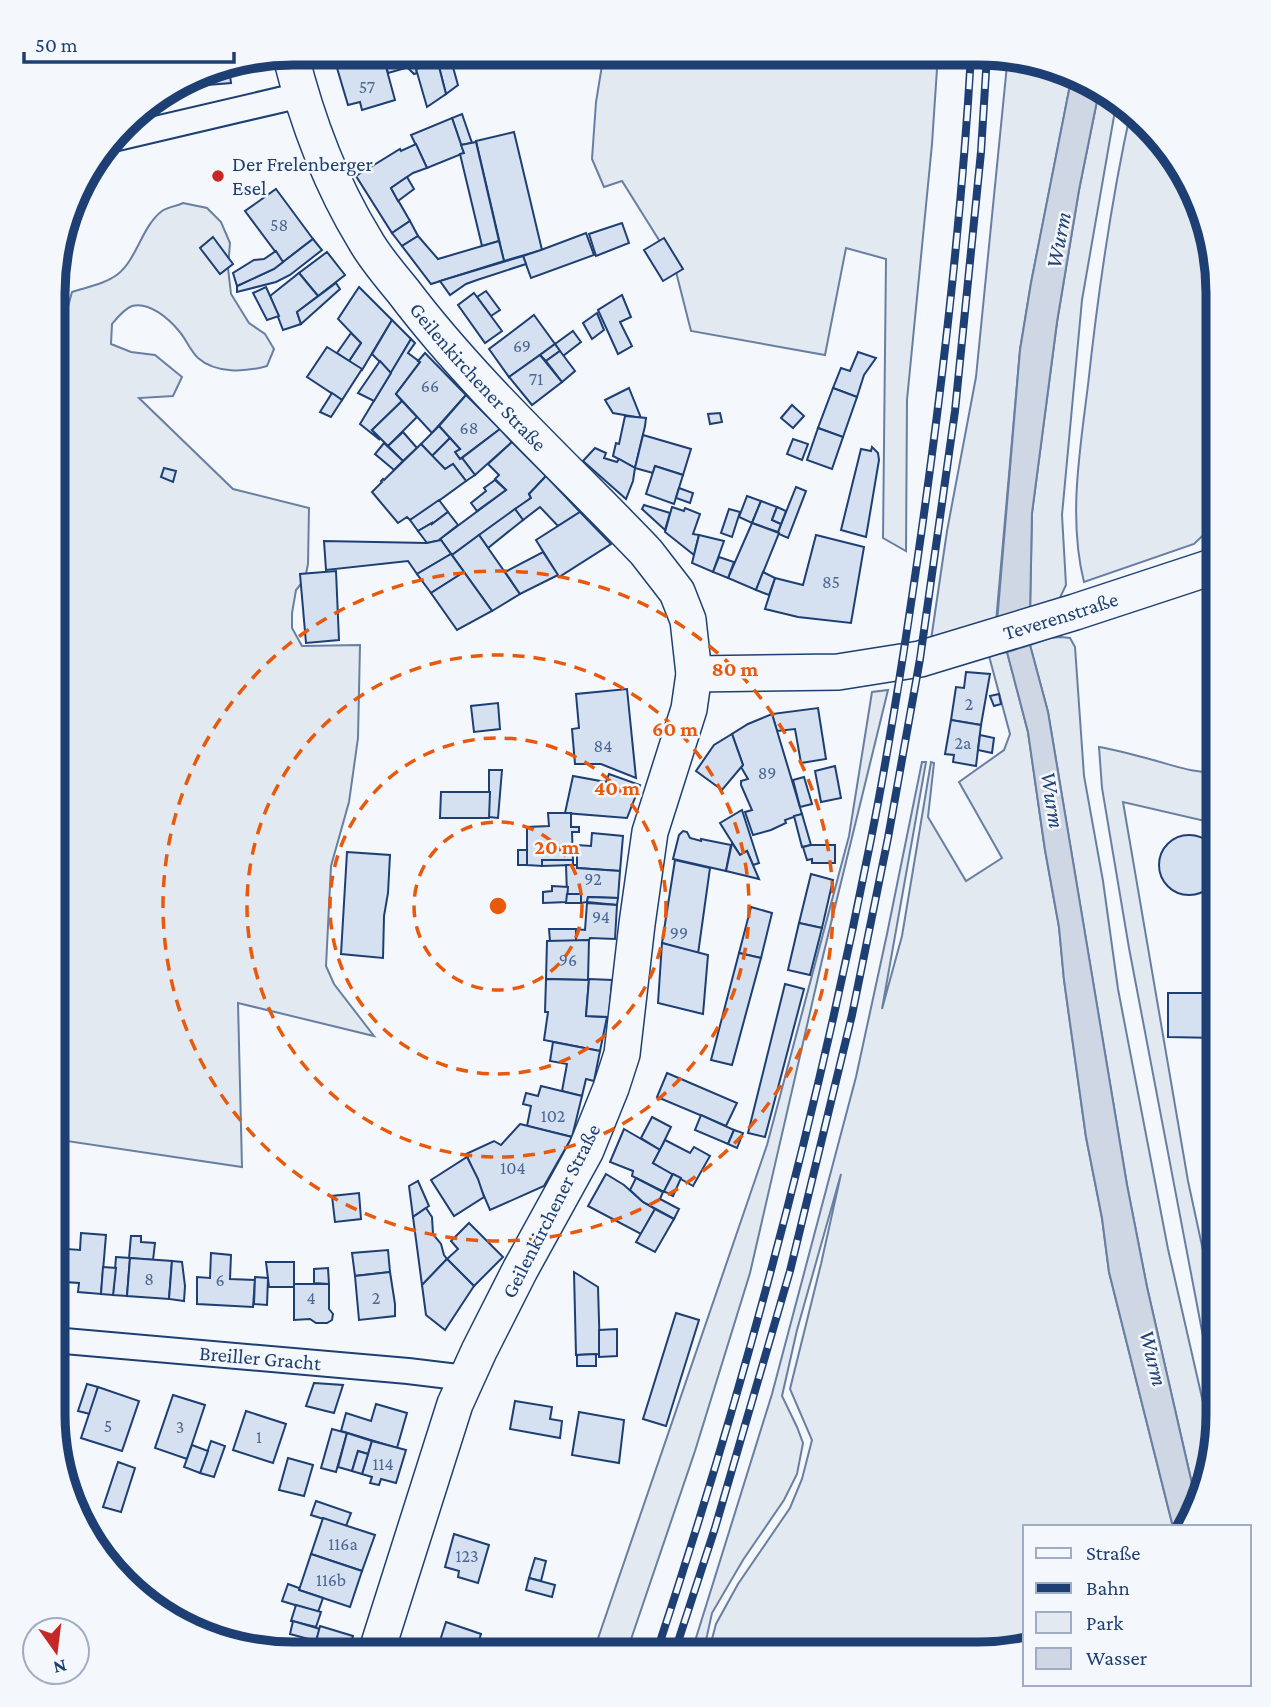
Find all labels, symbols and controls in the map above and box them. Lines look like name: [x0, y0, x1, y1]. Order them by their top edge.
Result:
scale bar: [24, 21, 234, 65]
text: 50 m: [35, 33, 78, 57]
house number: 57: [359, 77, 375, 97]
place label: Der Frelenberger Esel: [232, 152, 374, 200]
marker: Der Frelenberger Esel: [210, 168, 226, 184]
water label: Wurm: [1040, 209, 1076, 270]
house number: 58: [270, 215, 288, 235]
street label: Geilenkirchener Straße: [405, 298, 552, 456]
house number: 69: [513, 336, 531, 356]
house number: 71: [529, 369, 543, 389]
house number: 66: [421, 376, 439, 396]
house number: 68: [460, 418, 478, 438]
house number: 85: [822, 572, 840, 592]
street label: Teverenstraße: [1000, 587, 1121, 645]
text: 80 m: [712, 657, 759, 681]
house number: 2: [965, 694, 973, 714]
text: 60 m: [652, 717, 698, 741]
house number: 2a: [955, 733, 971, 753]
house number: 84: [594, 736, 612, 756]
house number: 89: [758, 763, 776, 783]
water label: Wurm: [1036, 770, 1070, 830]
text: 40 m: [594, 776, 640, 800]
text: 20 m: [534, 835, 580, 859]
house number: 92: [584, 869, 602, 889]
centre of rings: [486, 894, 510, 918]
house number: 94: [592, 907, 610, 927]
house number: 99: [670, 923, 688, 943]
house number: 96: [559, 950, 577, 970]
house number: 102: [541, 1106, 565, 1126]
street label: Geilenkirchener Straße: [497, 1120, 605, 1302]
house number: 104: [500, 1158, 526, 1178]
house number: 8: [144, 1269, 154, 1289]
house number: 6: [215, 1270, 225, 1290]
house number: 4: [306, 1288, 316, 1308]
house number: 2: [372, 1288, 380, 1308]
water label: Wurm: [1134, 1327, 1174, 1389]
street label: Breiller Gracht: [198, 1341, 323, 1375]
house number: 5: [104, 1416, 112, 1436]
house number: 3: [176, 1417, 184, 1437]
house number: 1: [256, 1427, 262, 1447]
house number: 114: [372, 1454, 394, 1474]
legend: [1023, 1525, 1250, 1686]
house number: 116a: [328, 1534, 358, 1554]
text: Straße: [1086, 1541, 1140, 1565]
house number: 123: [455, 1546, 479, 1566]
house number: 116b: [316, 1570, 346, 1590]
text: Bahn: [1086, 1576, 1130, 1600]
text: Park: [1086, 1611, 1123, 1635]
north arrow: [21, 1616, 91, 1686]
text: Wasser: [1086, 1646, 1148, 1670]
text: N: [51, 1655, 69, 1679]

